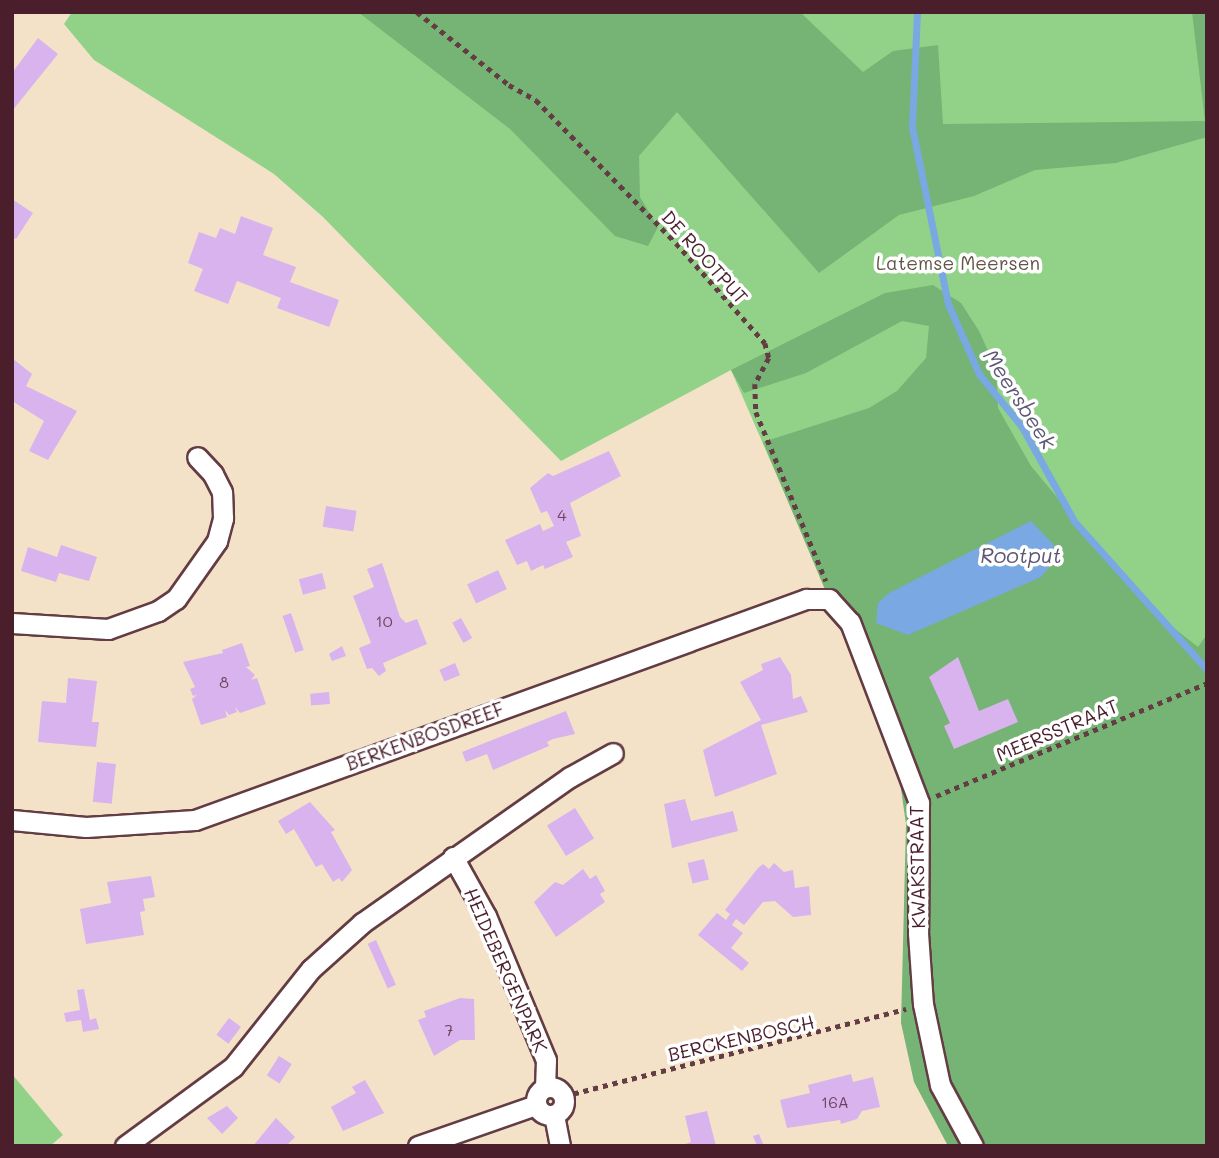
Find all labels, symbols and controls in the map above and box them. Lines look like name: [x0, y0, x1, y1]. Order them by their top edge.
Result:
street label: DE ROOTPUT: [657, 206, 753, 308]
park label: Latemse Meersen: [876, 252, 1040, 274]
water label: Meersbeek: [978, 344, 1062, 454]
house number: 4: [557, 505, 567, 525]
water label: Rootput: [980, 542, 1062, 568]
house number: 10: [375, 611, 393, 631]
house number: 8: [219, 672, 229, 692]
street label: MEERSSTRAAT: [993, 694, 1121, 766]
street label: BERKENBOSDREEF: [343, 697, 507, 775]
street label: KWAKSTRAAT: [905, 805, 929, 929]
street label: HEIDEBERGENPARK: [459, 884, 553, 1056]
street label: BERCKENBOSCH: [666, 1010, 816, 1066]
house number: 7: [445, 1020, 453, 1040]
house number: 16A: [821, 1092, 849, 1112]

